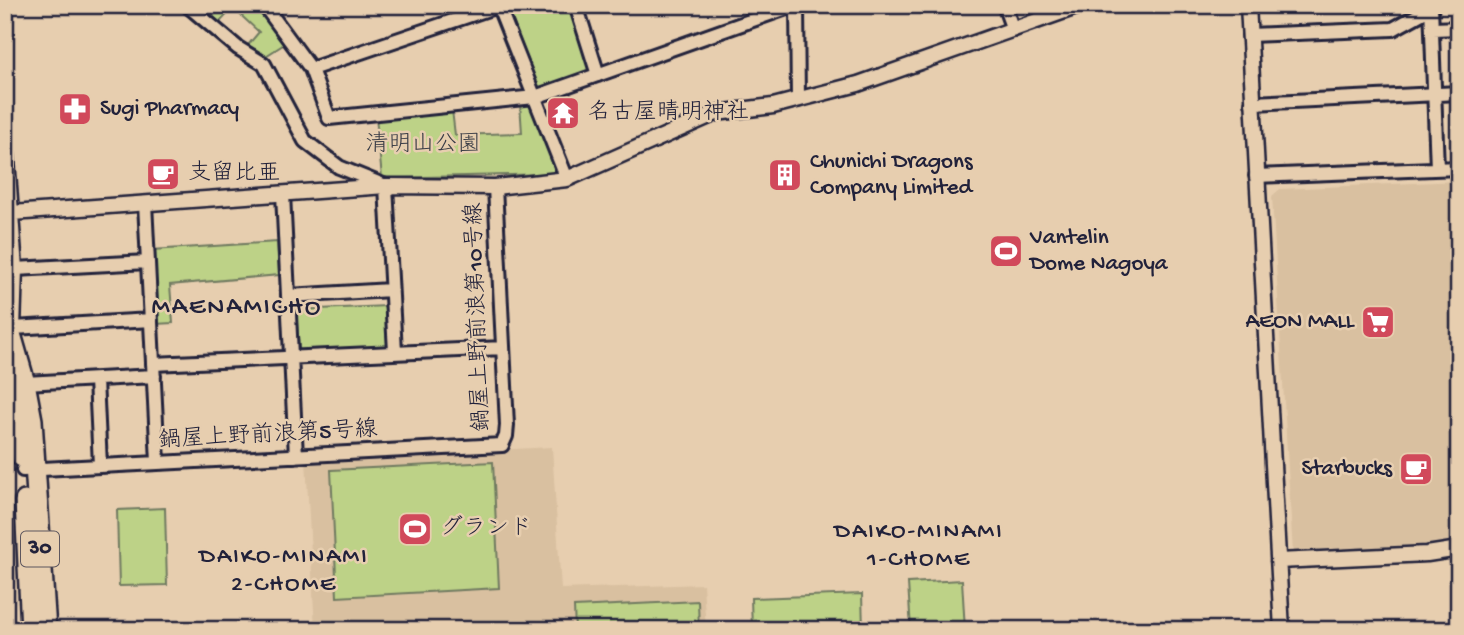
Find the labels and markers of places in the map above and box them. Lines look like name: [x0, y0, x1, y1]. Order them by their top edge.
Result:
pharmacy icon: Sugi Pharmacy: [56, 90, 94, 128]
temple icon: 名古屋晴明神社: [544, 94, 582, 132]
place label: Sugi Pharmacy: [100, 96, 239, 123]
place label: 名古屋晴明神社: [588, 99, 749, 127]
place label: Chunichi Dragons Company Limited: [810, 149, 974, 202]
cafe icon: 支留比亜: [144, 155, 182, 193]
building icon: Chunichi Dragons Company Limited: [766, 156, 804, 194]
place label: 支留比亜: [188, 160, 280, 188]
place label: Vantelin Dome Nagoya: [1028, 225, 1169, 278]
sports icon: Vantelin Dome Nagoya: [987, 232, 1025, 270]
supermarket icon: AEON MALL: [1359, 303, 1397, 341]
place label: AEON MALL: [1245, 309, 1356, 336]
cafe icon: Starbucks: [1397, 450, 1435, 488]
place label: Starbucks: [1302, 456, 1393, 483]
sports icon: グランド: [396, 510, 434, 548]
place label: グランド: [440, 515, 532, 543]

